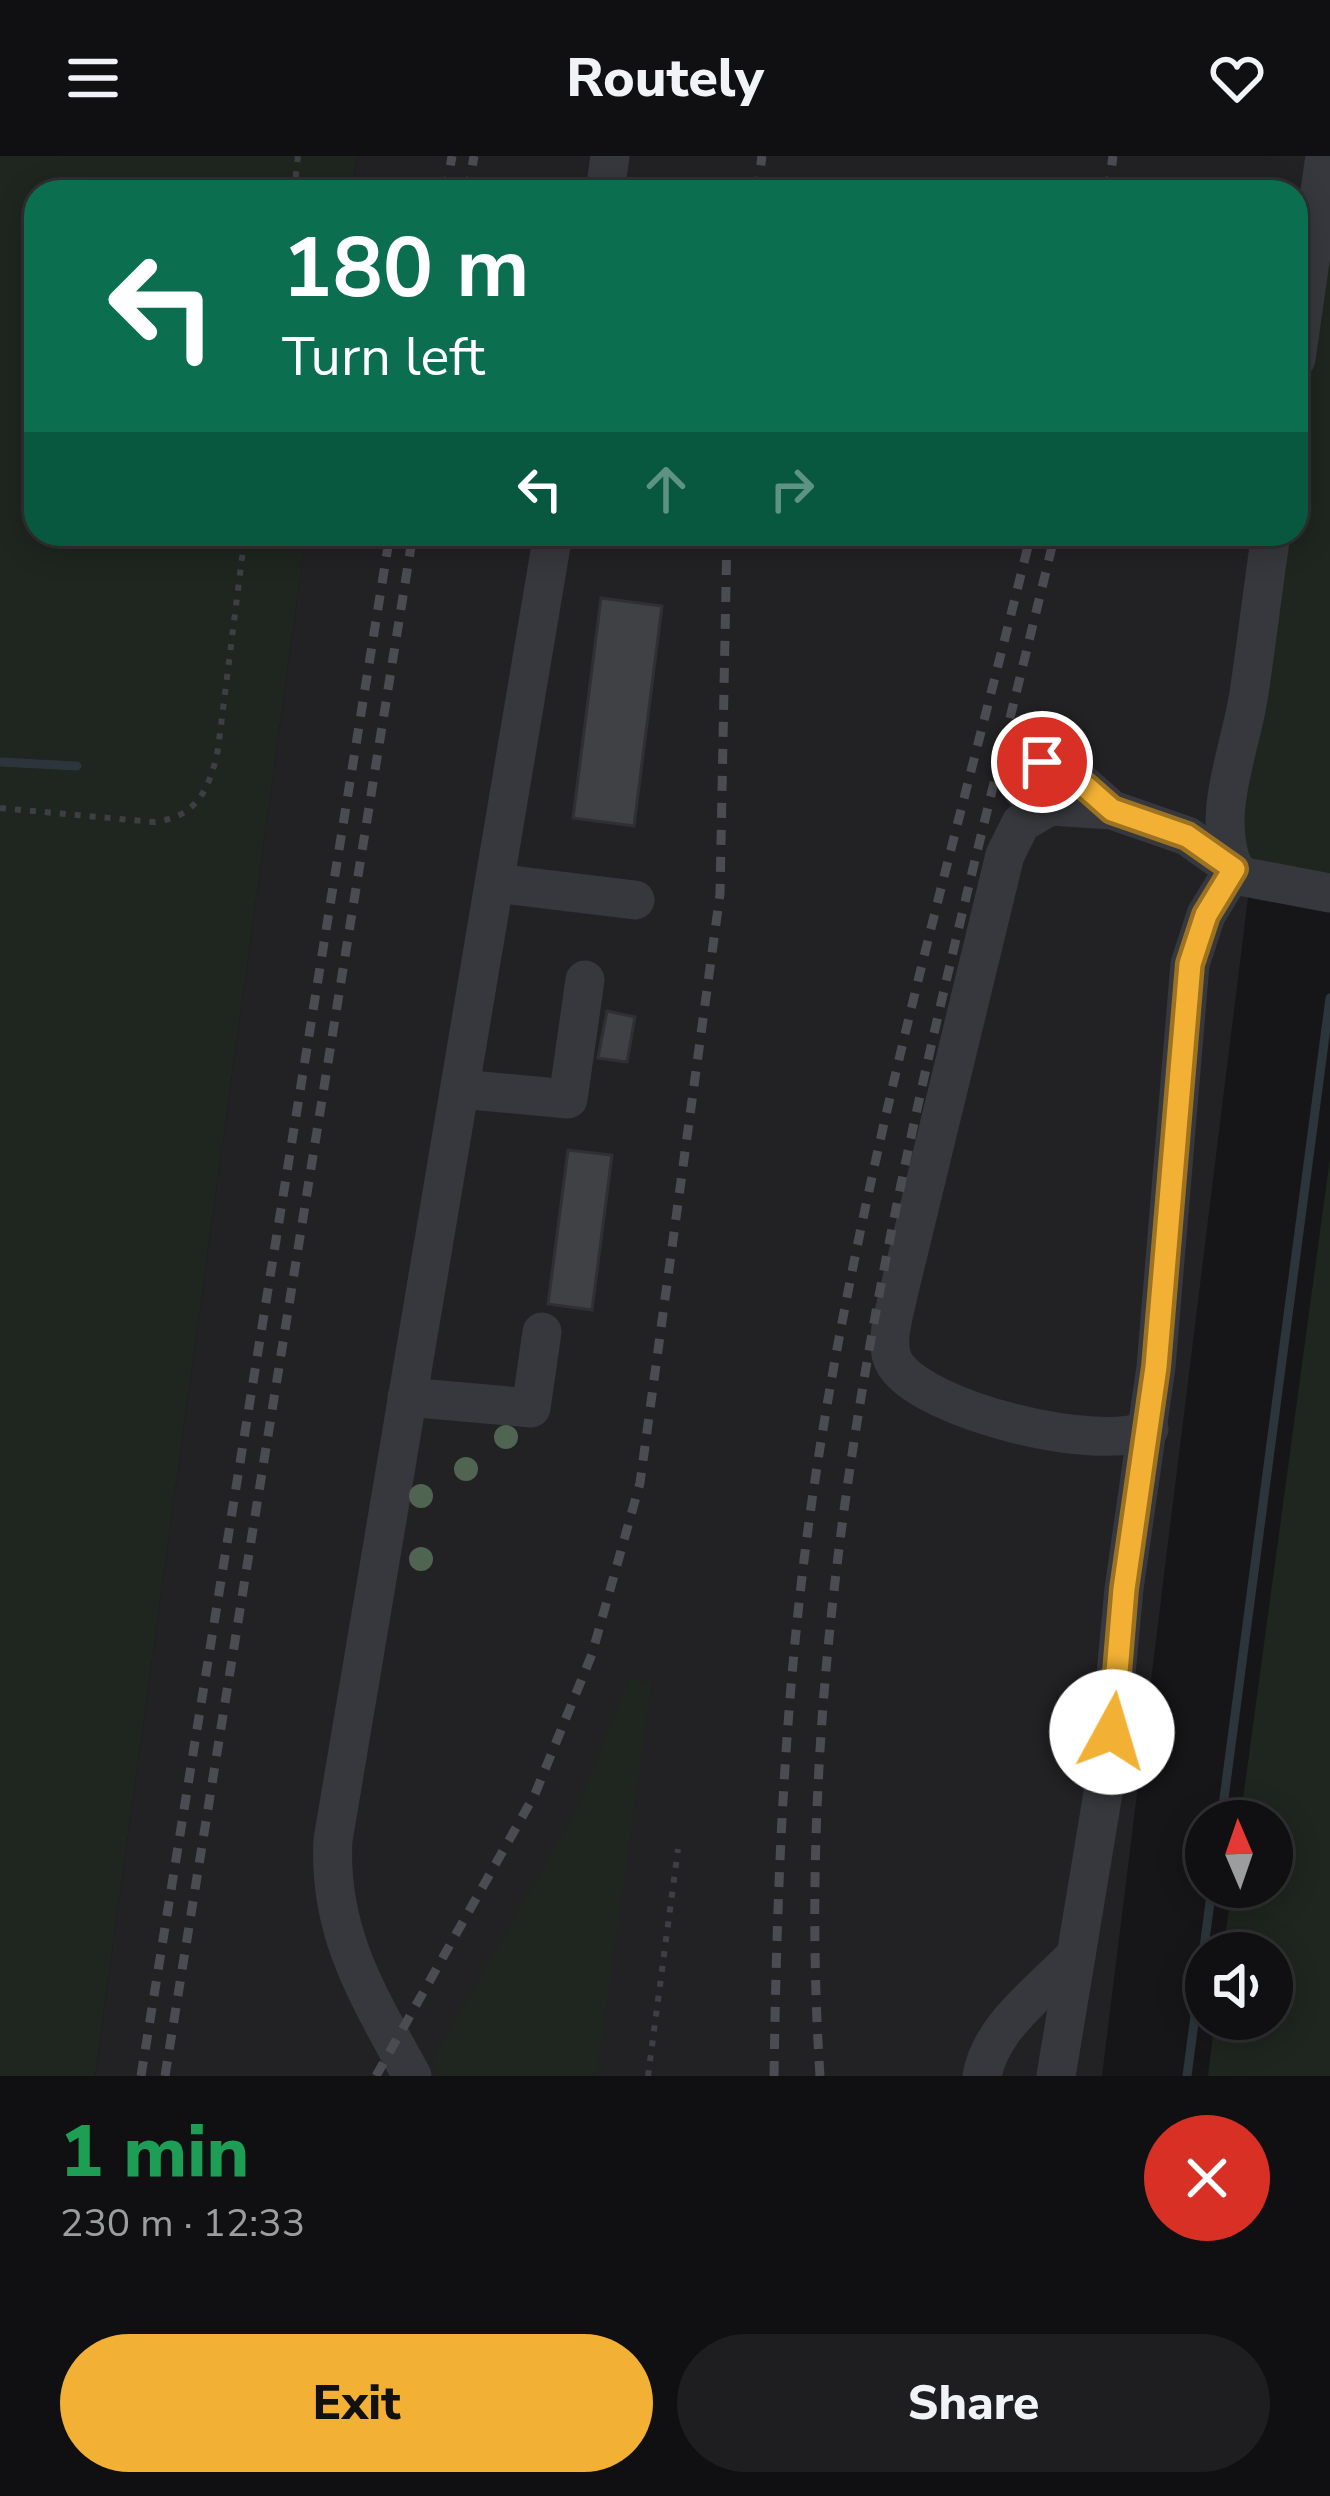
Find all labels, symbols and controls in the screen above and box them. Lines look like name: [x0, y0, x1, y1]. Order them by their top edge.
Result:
text: Routely: [566, 41, 764, 115]
icon: menu: [60, 45, 126, 111]
icon: heart: [1204, 45, 1270, 111]
text: 180 m: [282, 211, 530, 326]
icon: left: [84, 228, 240, 384]
text: Turn left: [282, 320, 485, 394]
icon: left: [507, 456, 573, 522]
icon: ahead: [633, 456, 699, 522]
icon: right: [759, 456, 825, 522]
pin: [991, 711, 1093, 813]
icon: arrive: [1009, 729, 1075, 795]
position arrow: [1049, 1669, 1175, 1795]
north arrow: [1185, 1800, 1293, 1908]
map controls: [1185, 1800, 1293, 2040]
button: sound: [1185, 1932, 1293, 2040]
text: 1 min: [60, 2103, 249, 2201]
button: close: [1144, 2115, 1270, 2241]
text: 230 m · 12:33: [60, 2197, 305, 2250]
button: Exit: [60, 2334, 653, 2472]
button: Share: [677, 2334, 1270, 2472]

